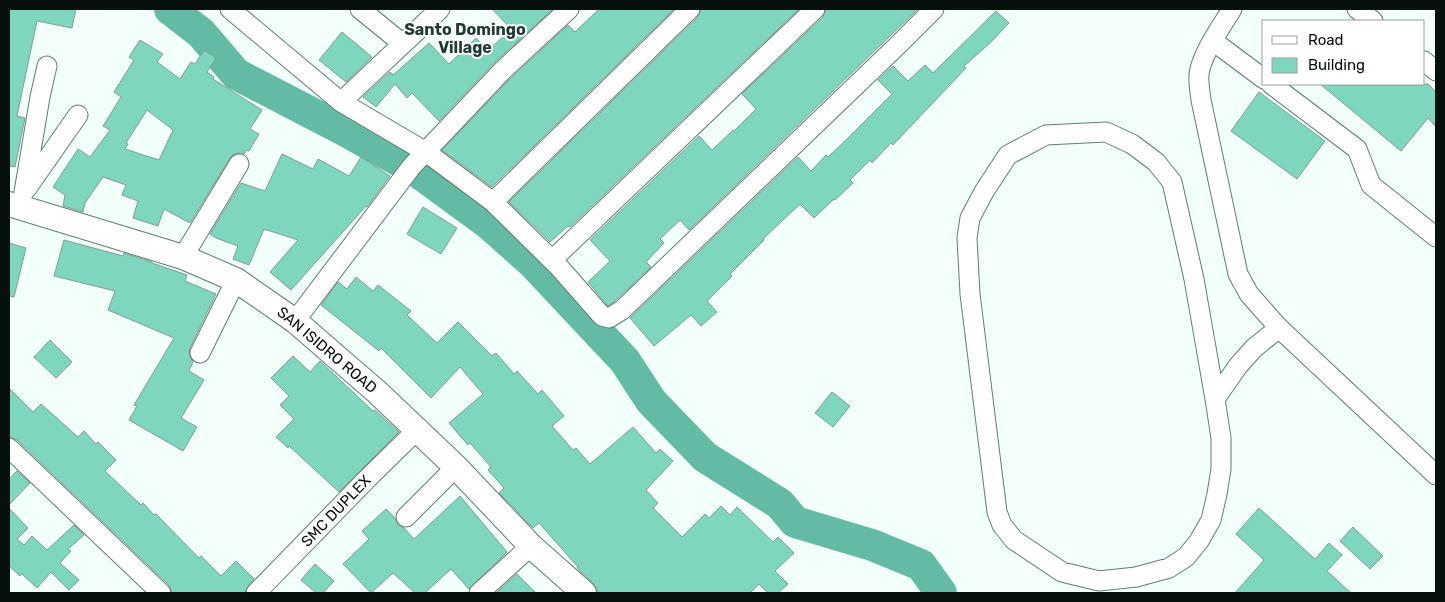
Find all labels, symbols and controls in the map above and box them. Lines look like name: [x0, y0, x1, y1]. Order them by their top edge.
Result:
district label: Santo Domingo Village: [404, 20, 526, 57]
legend: [1262, 20, 1425, 85]
text: Road: [1308, 31, 1344, 49]
text: Building: [1308, 56, 1365, 74]
street label: SAN ISIDRO ROAD: [273, 303, 381, 397]
street label: SMC DUPLEX: [297, 471, 375, 550]

